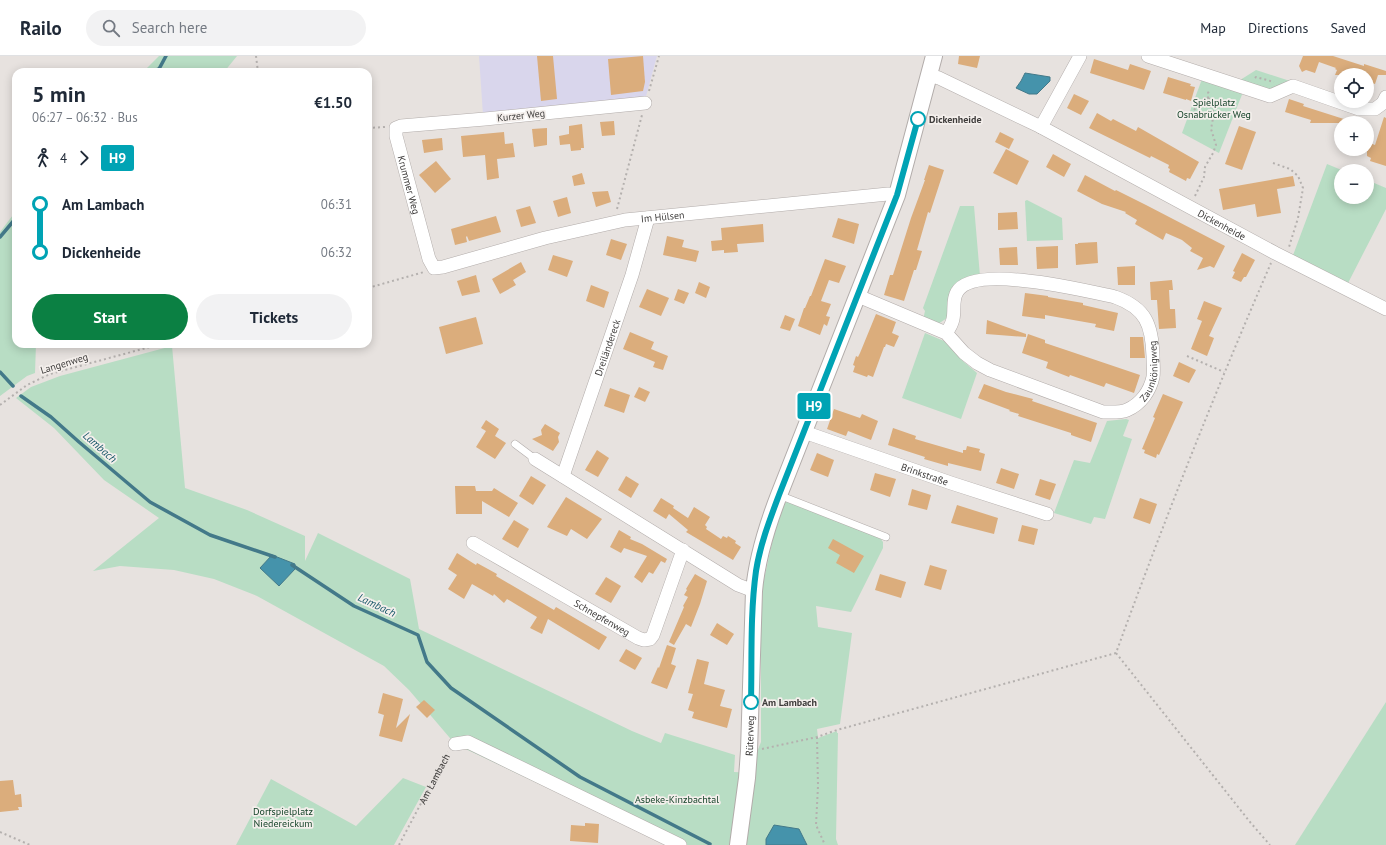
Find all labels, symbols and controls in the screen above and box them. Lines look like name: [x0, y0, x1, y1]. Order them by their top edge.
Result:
search box: [86, 10, 366, 46]
text: Railo: [20, 16, 62, 40]
icon: search: [100, 17, 122, 39]
text: Search here: [132, 18, 207, 37]
text: Map: [1200, 19, 1226, 37]
text: Directions: [1248, 19, 1308, 37]
text: Saved: [1330, 19, 1366, 37]
map controls: [1334, 68, 1374, 204]
button: locate: [1334, 68, 1374, 108]
text: 5 min: [32, 80, 86, 108]
text: €1.50: [314, 93, 352, 112]
park label: Spielplatz Osnabrücker Weg: [1177, 96, 1251, 121]
street label: Kurzer Weg: [496, 107, 546, 124]
text: 06:27 – 06:32 · Bus: [32, 109, 138, 126]
marker: Dickenheide: [910, 111, 926, 127]
place label: Dickenheide: [929, 113, 982, 126]
button: +: [1334, 116, 1374, 156]
icon: walk: [32, 147, 54, 169]
icon: forward: [73, 147, 95, 169]
text: H9: [109, 149, 126, 167]
text: 4: [60, 150, 67, 167]
street label: Krummer Weg: [395, 154, 423, 216]
button: −: [1334, 164, 1374, 204]
text: Am Lambach: [62, 195, 144, 214]
text: 06:31: [321, 196, 352, 213]
street label: Dickenheide: [1195, 207, 1248, 243]
street label: Im Hülsen: [640, 208, 685, 225]
text: Dickenheide: [62, 243, 141, 262]
text: 06:32: [321, 244, 352, 261]
button: Start: [32, 294, 188, 340]
button: Tickets: [196, 294, 352, 340]
street label: Dreiländereck: [592, 317, 623, 378]
street label: Zaunkönigweg: [1137, 340, 1160, 404]
street label: Langenweg: [39, 350, 89, 377]
line badge: H9: [796, 393, 832, 419]
text: H9: [805, 397, 823, 415]
water label: Lambach: [80, 428, 120, 466]
street label: Brinkstraße: [899, 460, 950, 489]
water label: Lambach: [356, 590, 398, 620]
street label: Schnepfenweg: [572, 597, 632, 639]
marker: Am Lambach: [743, 694, 759, 710]
place label: Am Lambach: [762, 696, 817, 709]
street label: Rüterweg: [743, 715, 757, 756]
street label: Am Lambach: [416, 751, 453, 806]
park label: Asbeke-Kinzbachtal: [635, 793, 719, 806]
park label: Dorfspielplatz Niedereickum: [253, 805, 313, 830]

